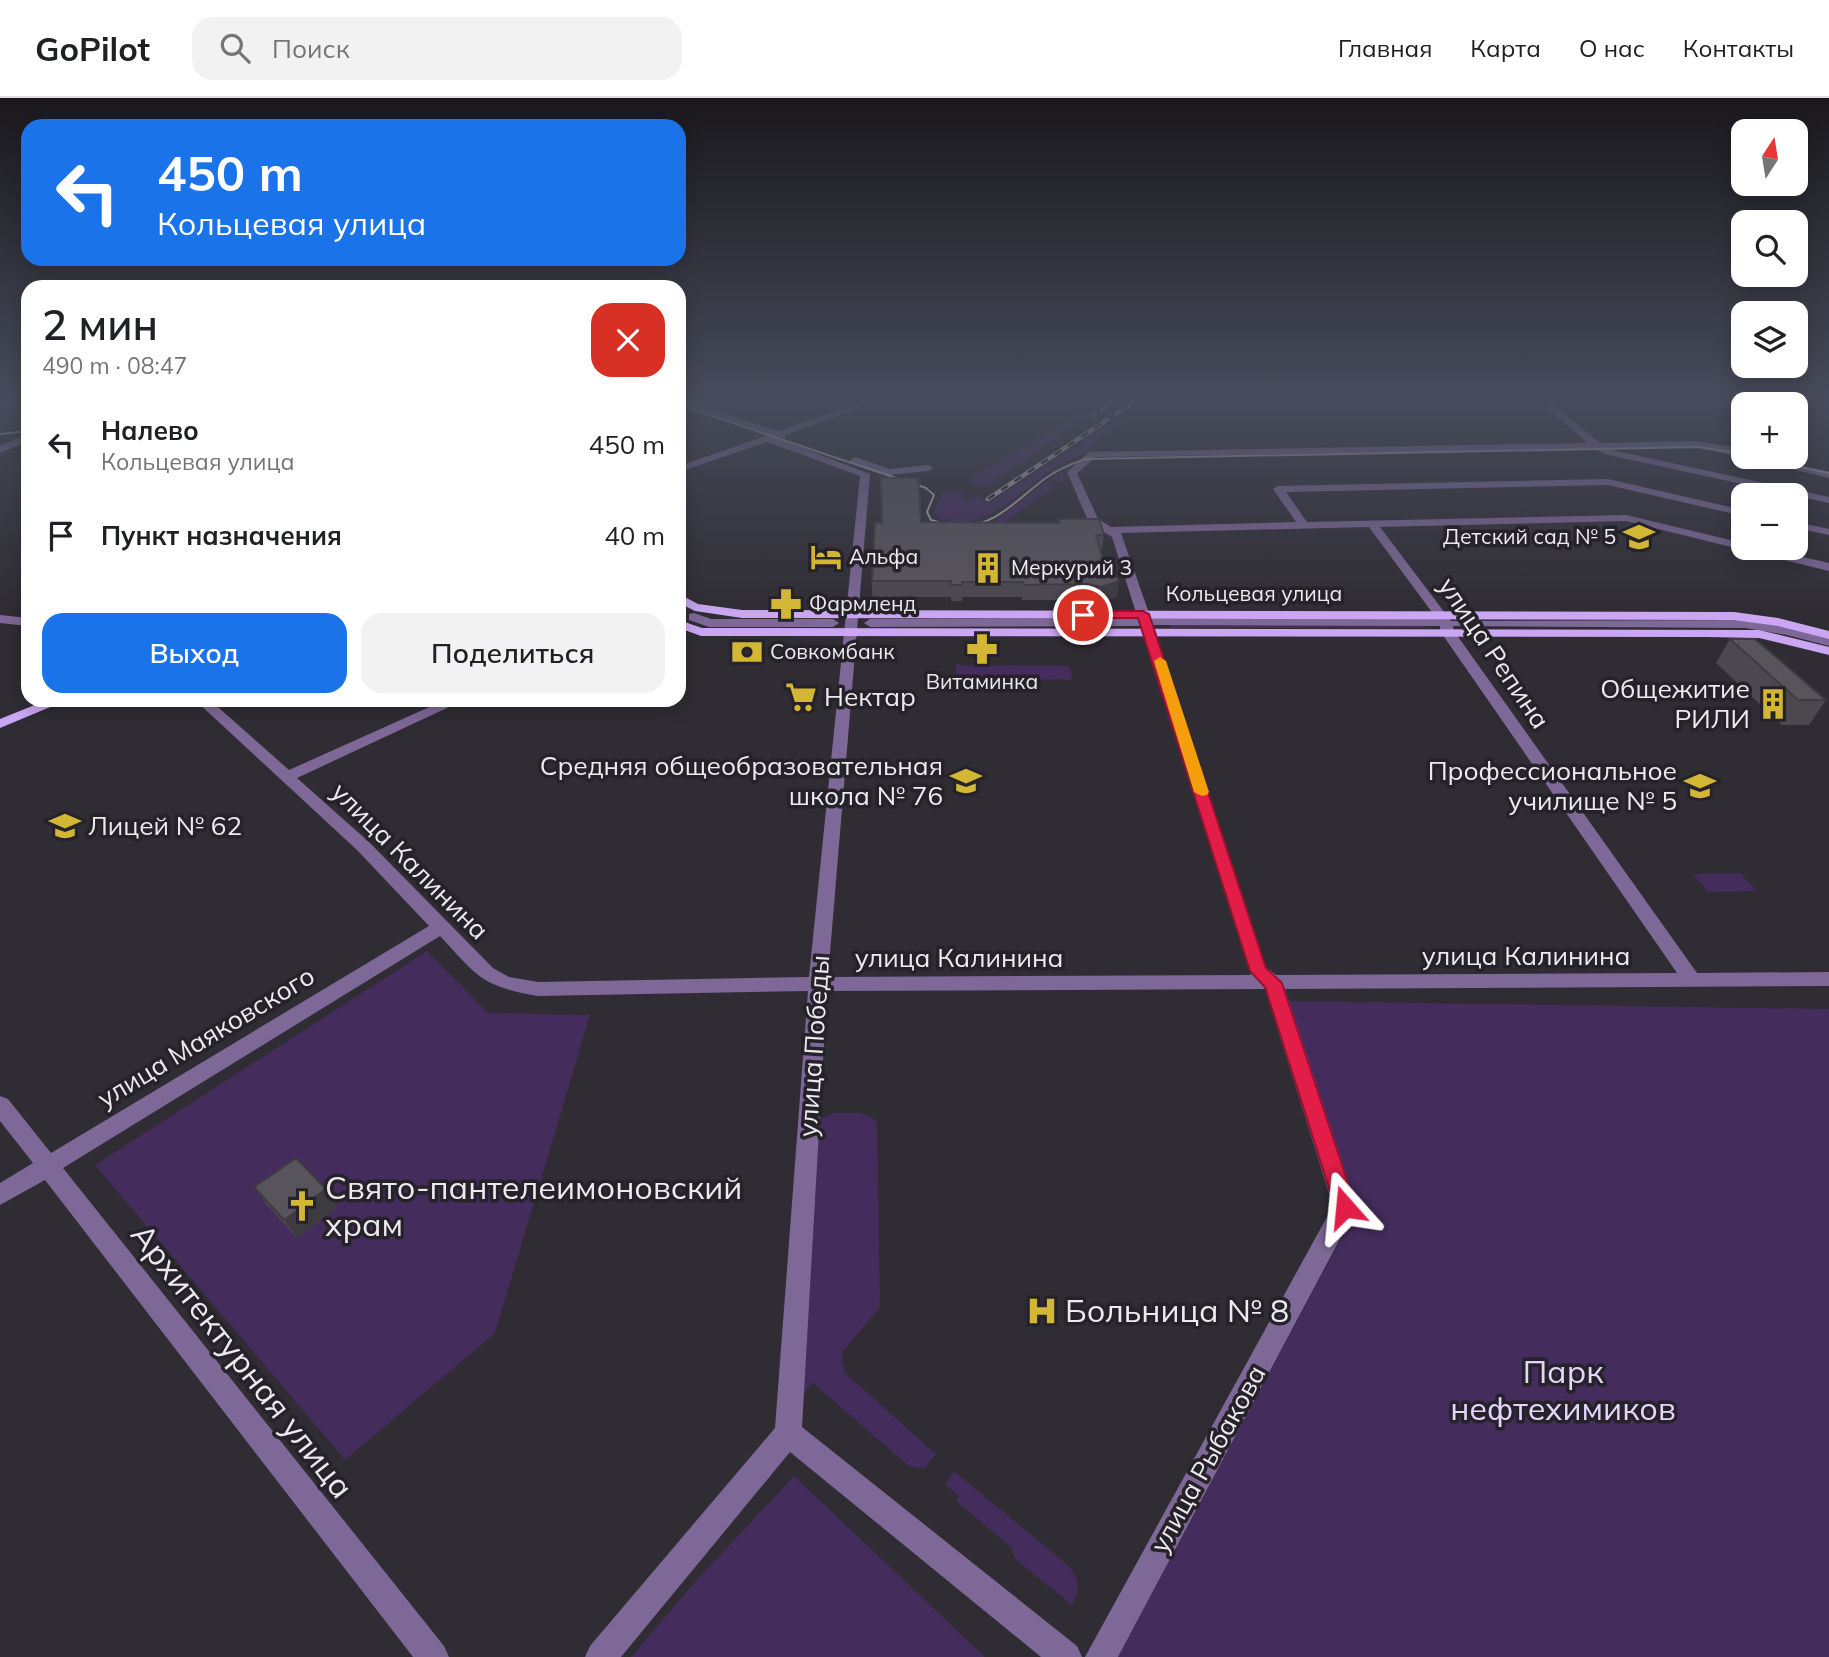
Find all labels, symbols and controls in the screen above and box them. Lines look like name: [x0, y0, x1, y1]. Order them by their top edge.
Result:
search box: [192, 17, 682, 80]
text: GoPilot: [35, 28, 150, 69]
icon: search: [216, 29, 254, 67]
text: Поиск: [272, 32, 350, 65]
text: Главная: [1338, 33, 1432, 63]
text: Карта: [1470, 33, 1541, 63]
text: О нас: [1579, 33, 1645, 63]
text: Контакты: [1683, 33, 1794, 63]
north arrow: [1731, 119, 1808, 196]
map controls: [1731, 119, 1808, 560]
text: 450 m: [157, 142, 303, 203]
icon: left: [42, 147, 133, 238]
text: Кольцевая улица: [157, 203, 426, 243]
button: search: [1731, 210, 1808, 287]
text: 2 мин: [42, 298, 158, 351]
button: layers: [1731, 301, 1808, 378]
button: close: [591, 303, 665, 377]
text: 490 m · 08:47: [42, 351, 187, 380]
button: +: [1731, 392, 1808, 469]
text: Налево: [101, 414, 199, 447]
icon: left: [42, 426, 80, 464]
text: 450 m: [589, 428, 665, 461]
text: Кольцевая улица: [101, 447, 295, 476]
button: −: [1731, 483, 1808, 560]
icon: arrive: [42, 517, 80, 555]
text: Пункт назначения: [101, 519, 342, 552]
text: 40 m: [604, 519, 665, 552]
school or university icon: Детский сад № 5: [1622, 520, 1656, 554]
place label: Детский сад № 5: [1443, 523, 1616, 549]
hotel icon: Альфа: [809, 540, 843, 574]
place label: Альфа: [849, 543, 918, 569]
building icon: Меркурий 3: [971, 551, 1005, 585]
place label: Меркурий 3: [1011, 554, 1132, 580]
street label: улица Репина: [1432, 571, 1557, 735]
street label: Кольцевая улица: [1166, 580, 1342, 606]
pin: [1053, 585, 1113, 645]
pharmacy icon: Фармленд: [769, 587, 803, 621]
place label: Фармленд: [809, 590, 916, 616]
icon: arrive: [1064, 596, 1102, 634]
button: Выход: [42, 613, 347, 693]
button: Поделиться: [361, 613, 665, 693]
pharmacy icon: Витаминка: [965, 632, 999, 666]
bank icon: Совкомбанк: [730, 635, 764, 669]
place label: Совкомбанк: [770, 638, 895, 664]
place label: Витаминка: [926, 668, 1038, 694]
place label: Общежитие РИЛИ: [1600, 672, 1750, 735]
supermarket icon: Нектар: [784, 680, 818, 714]
place label: Нектар: [824, 680, 916, 713]
building icon: Общежитие РИЛИ: [1756, 687, 1790, 721]
place label: Средняя общеобразовательная школа № 76: [540, 749, 943, 812]
place label: Профессиональное училище № 5: [1428, 754, 1677, 817]
school or university icon: Средняя общеобразовательная школа № 76: [949, 764, 983, 798]
school or university icon: Профессиональное училище № 5: [1683, 769, 1717, 803]
street label: улица Калинина: [325, 775, 496, 946]
school or university icon: Лицей № 62: [48, 809, 82, 843]
place label: Лицей № 62: [88, 809, 242, 842]
street label: улица Калинина: [1422, 939, 1630, 972]
street label: улица Калинина: [855, 941, 1063, 974]
street label: улица Победы: [791, 954, 836, 1138]
street label: улица Маяковского: [91, 959, 320, 1114]
place label: Свято-пантелеимоновский храм: [325, 1167, 742, 1244]
position arrow: [1308, 1170, 1382, 1244]
church icon: Свято-пантелеимоновский храм: [285, 1189, 319, 1223]
street label: Архитектурная улица: [123, 1215, 363, 1506]
place label: Больница № 8: [1065, 1290, 1289, 1330]
hospital icon: Больница № 8: [1025, 1294, 1059, 1328]
park label: Парк нефтехимиков: [1450, 1351, 1676, 1428]
street label: улица Рыбакова: [1142, 1359, 1273, 1558]

